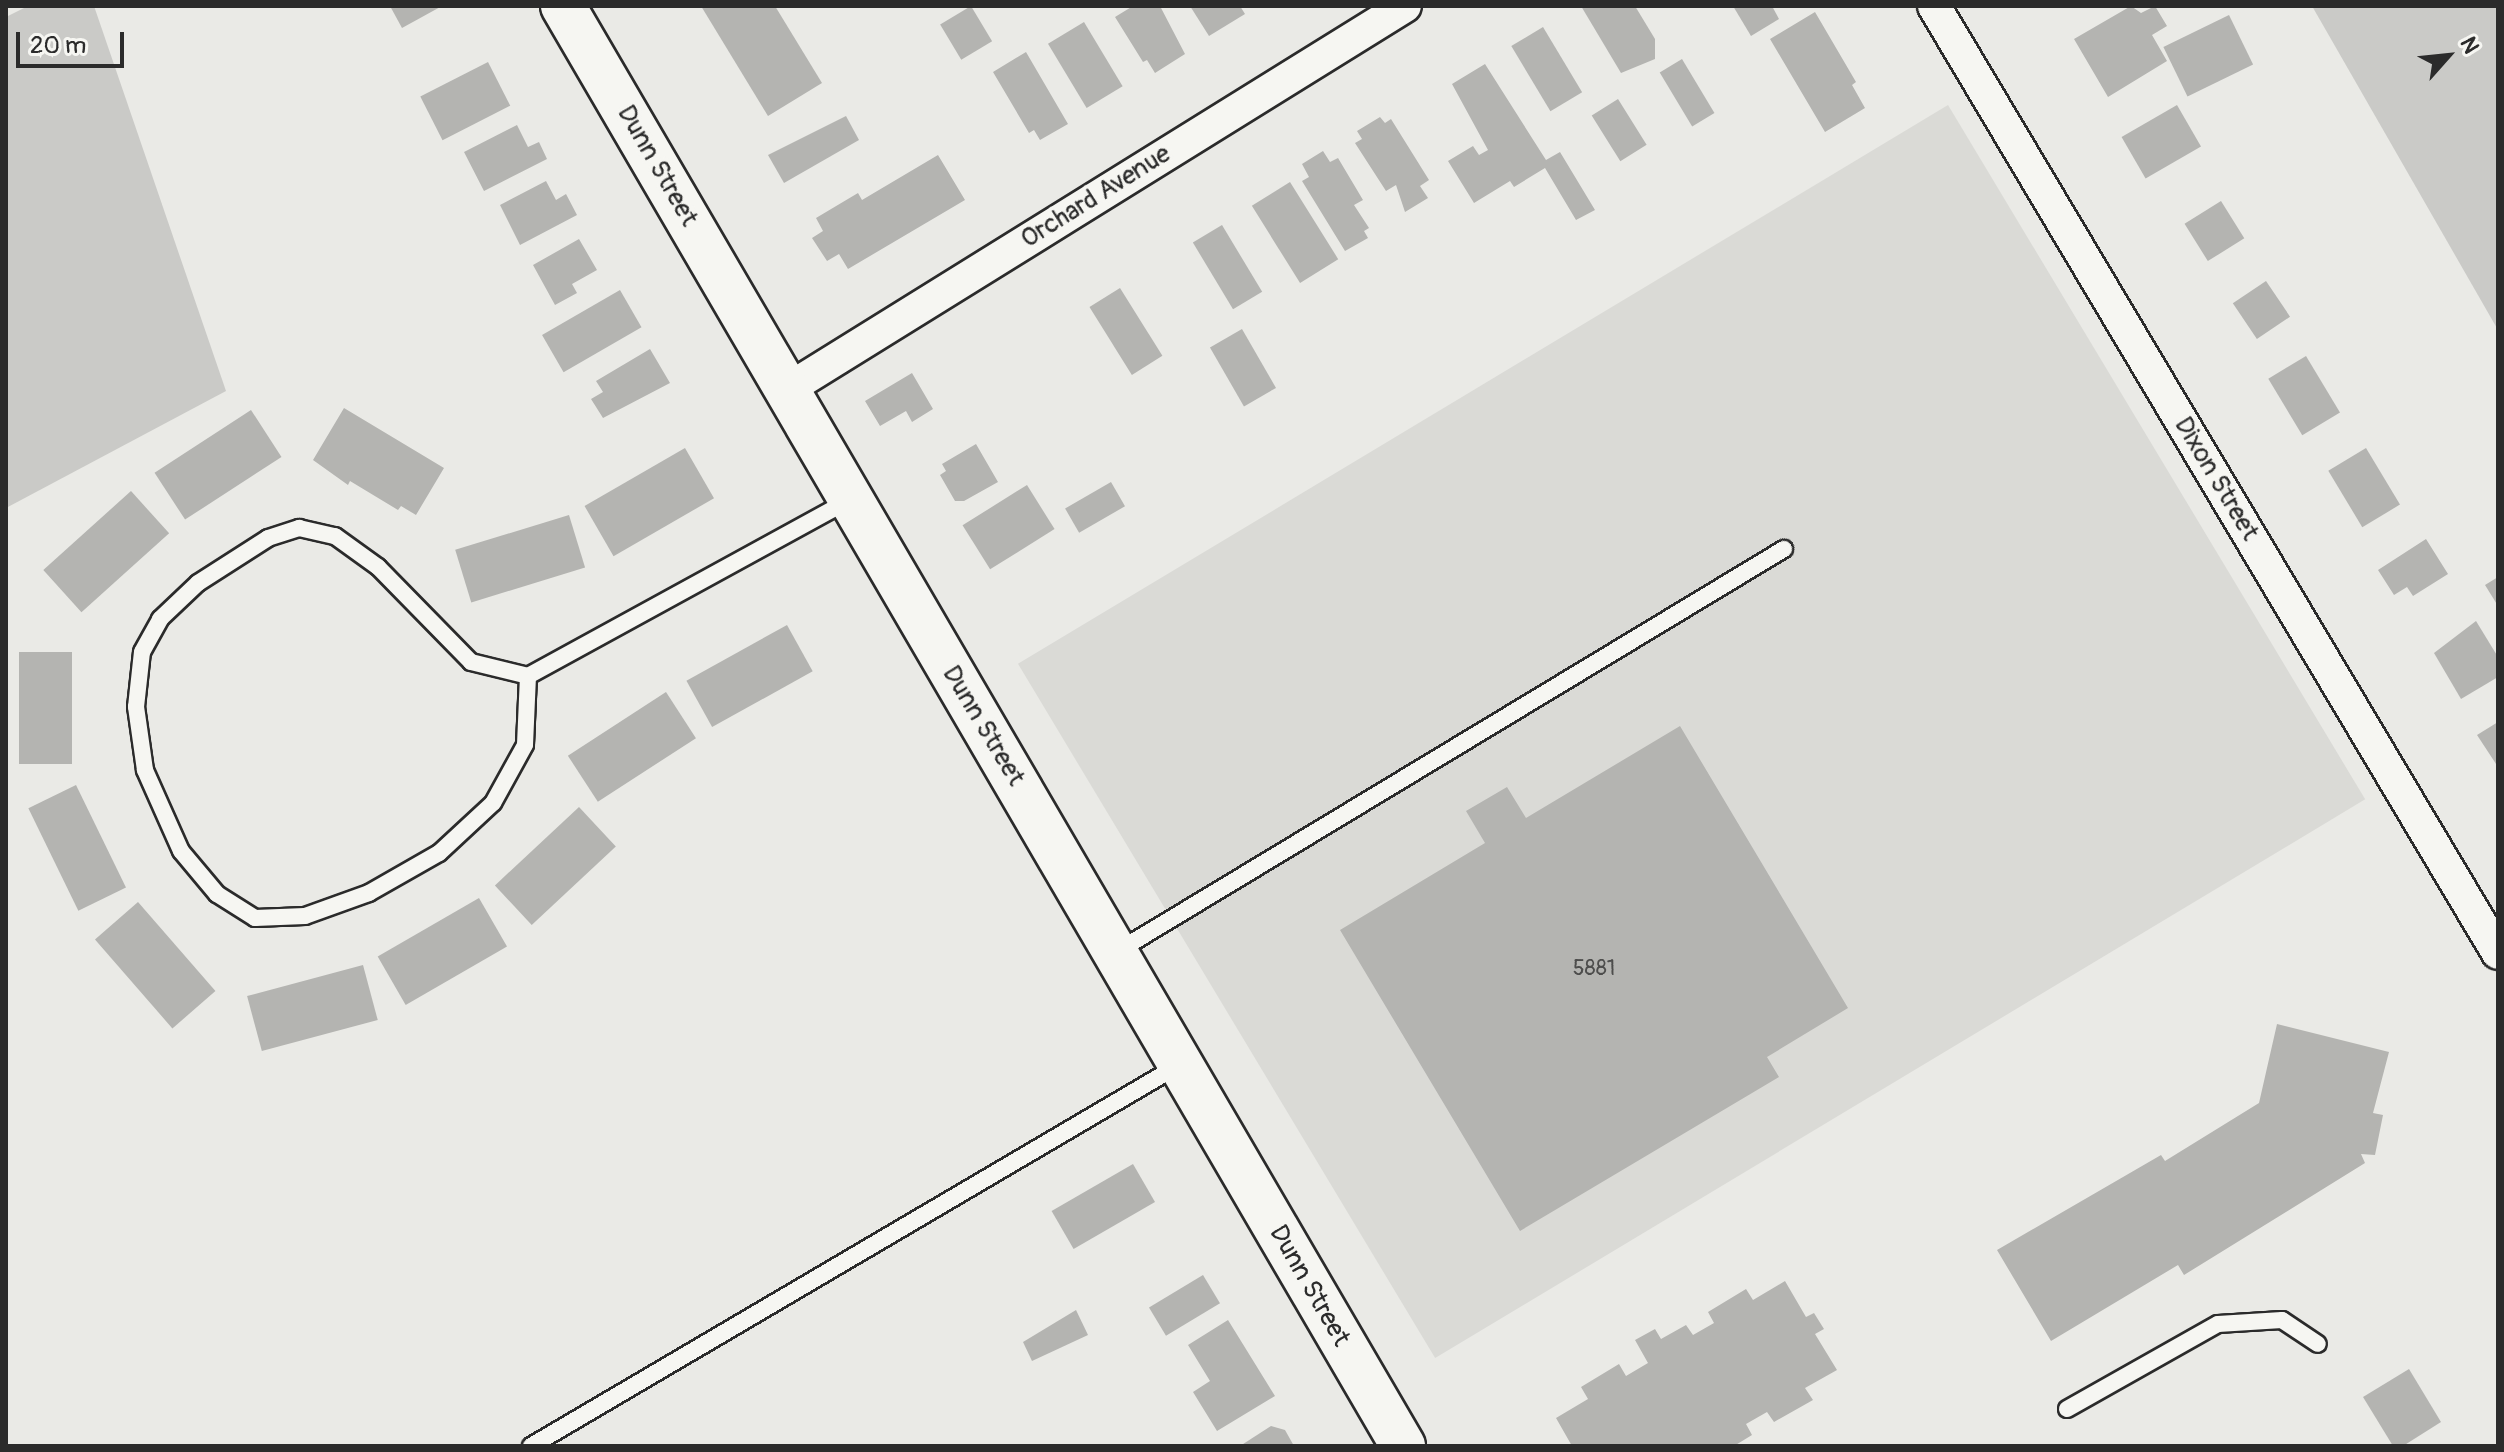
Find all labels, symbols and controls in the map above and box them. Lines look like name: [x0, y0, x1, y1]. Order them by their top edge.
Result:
scale bar: [20, 16, 128, 66]
north arrow: [2408, 16, 2488, 96]
text: 20 m: [30, 31, 86, 60]
text: N: [2454, 32, 2485, 58]
street label: Dunn Street: [610, 100, 704, 232]
street label: Orchard Avenue: [1015, 139, 1177, 255]
street label: Dixon Street: [2167, 412, 2265, 546]
street label: Dunn Street: [935, 660, 1031, 792]
house number: 5881: [1573, 956, 1615, 982]
street label: Dunn Street: [1262, 1220, 1356, 1352]

